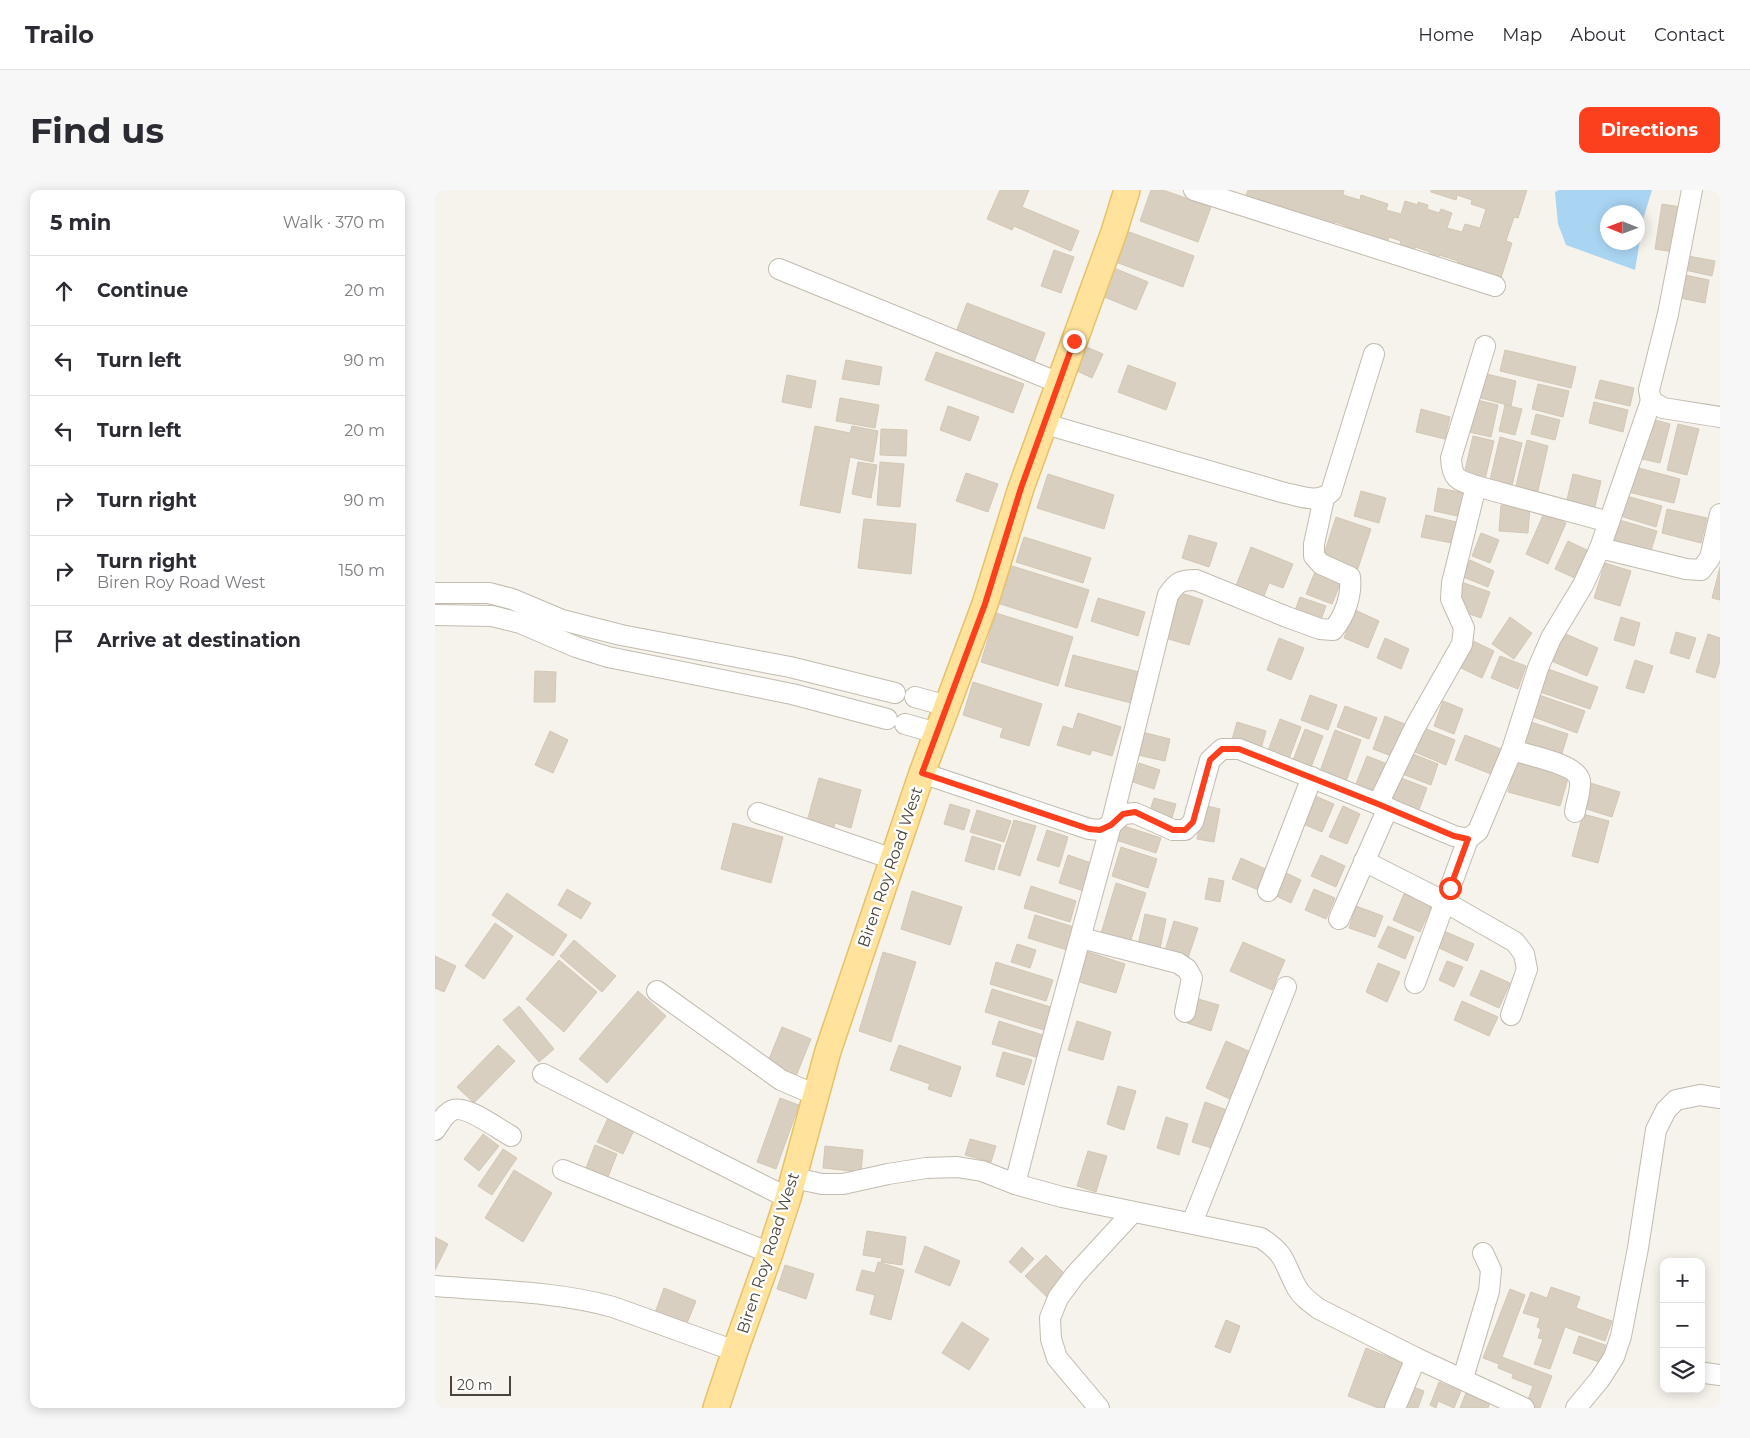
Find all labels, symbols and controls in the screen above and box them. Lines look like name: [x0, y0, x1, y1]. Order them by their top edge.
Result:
text: Trailo: [25, 20, 94, 49]
text: Home: [1418, 24, 1474, 46]
text: Map: [1502, 24, 1542, 46]
text: About: [1570, 24, 1626, 46]
text: Contact: [1654, 24, 1725, 46]
button: Directions: [1579, 107, 1720, 153]
text: Find us: [30, 109, 164, 152]
north arrow: [1600, 205, 1645, 250]
text: 5 min: [50, 210, 111, 235]
text: Walk · 370 m: [283, 213, 385, 232]
icon: ahead: [50, 277, 78, 305]
text: Continue: [97, 279, 188, 302]
text: 20 m: [344, 281, 385, 300]
route end: [1063, 330, 1086, 353]
icon: left: [50, 347, 78, 375]
text: Turn left: [97, 349, 182, 372]
text: 90 m: [343, 351, 385, 370]
icon: left: [50, 417, 78, 445]
text: Turn left: [97, 419, 182, 442]
text: 20 m: [344, 421, 385, 440]
icon: right: [50, 487, 78, 515]
text: Turn right: [97, 489, 197, 512]
text: 90 m: [343, 491, 385, 510]
text: Turn right: [97, 550, 197, 573]
icon: right: [50, 557, 78, 585]
text: 150 m: [338, 561, 385, 580]
text: Biren Roy Road West: [97, 573, 265, 592]
icon: arrive: [50, 627, 78, 655]
text: Arrive at destination: [97, 629, 301, 652]
street label: Biren Roy Road West: [854, 784, 927, 950]
route start: [1439, 877, 1462, 900]
street label: Biren Roy Road West: [733, 1170, 803, 1336]
map controls: [1660, 1258, 1705, 1393]
button: +: [1660, 1258, 1705, 1303]
button: −: [1660, 1303, 1705, 1348]
button: layers: [1660, 1348, 1705, 1393]
scale bar: [450, 1373, 511, 1396]
text: 20 m: [457, 1376, 493, 1394]

